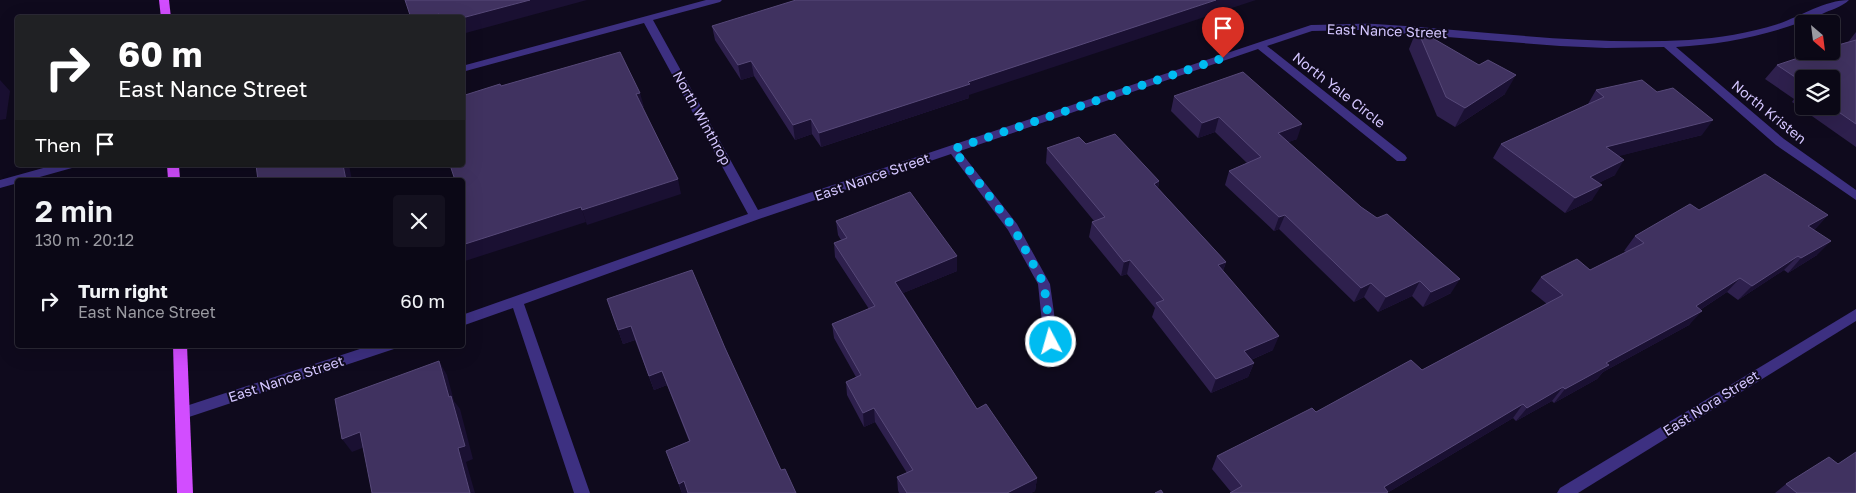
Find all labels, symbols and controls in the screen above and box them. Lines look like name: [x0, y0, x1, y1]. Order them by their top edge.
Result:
pin: [1202, 7, 1244, 58]
icon: arrive: [1209, 14, 1237, 42]
north arrow: [1795, 15, 1840, 60]
map controls: [1795, 15, 1840, 115]
street label: East Nance Street: [1326, 20, 1448, 41]
text: 60 m: [118, 33, 202, 75]
icon: right: [35, 35, 100, 100]
street label: North Yale Circle: [1290, 48, 1389, 131]
street label: North Winthrop: [670, 68, 735, 168]
button: layers: [1795, 70, 1840, 115]
text: East Nance Street: [118, 75, 308, 102]
street label: North Kristen: [1729, 76, 1810, 147]
icon: arrive: [91, 130, 119, 158]
text: Then: [35, 133, 81, 156]
street label: East Nance Street: [812, 149, 932, 204]
text: 2 min: [35, 193, 113, 229]
button: close: [393, 195, 445, 247]
text: 130 m · 20:12: [35, 230, 134, 250]
text: Turn right: [78, 279, 168, 302]
icon: right: [35, 287, 63, 315]
text: 60 m: [400, 289, 445, 312]
text: East Nance Street: [78, 302, 216, 322]
position arrow: [1024, 315, 1076, 367]
street label: East Nance Street: [226, 352, 346, 405]
street label: East Nora Street: [1660, 366, 1762, 439]

